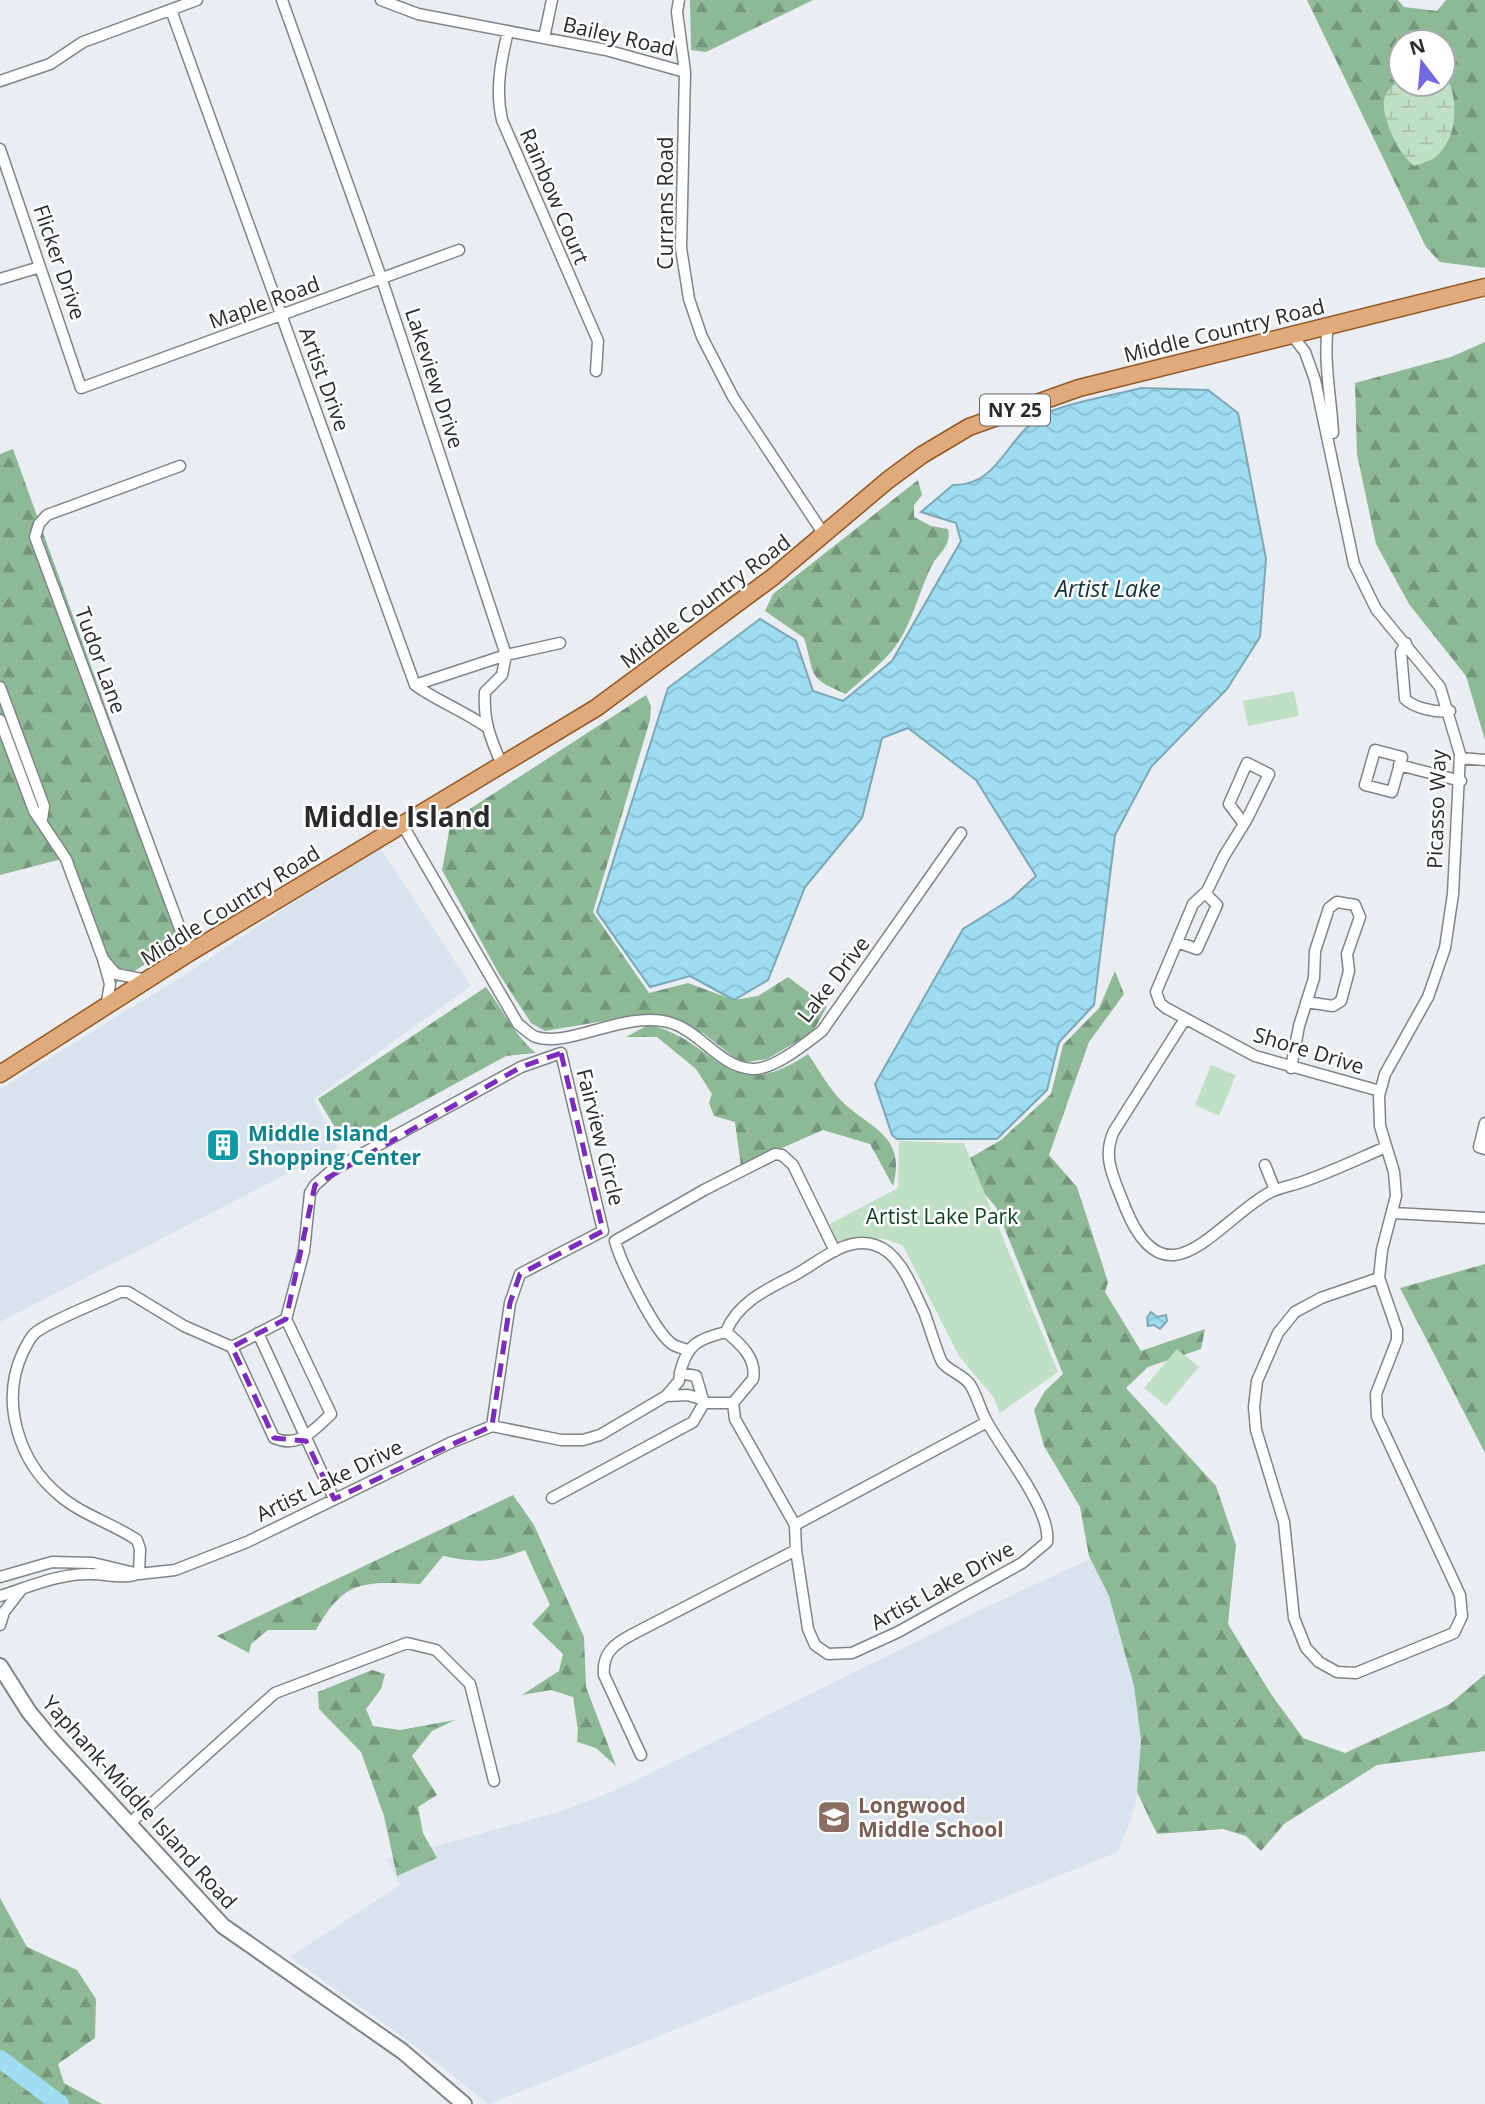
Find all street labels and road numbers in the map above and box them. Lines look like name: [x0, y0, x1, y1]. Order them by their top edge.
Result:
street label: Bailey Road: [560, 10, 678, 62]
street label: Rainbow Court: [514, 124, 596, 268]
street label: Currans Road: [651, 136, 679, 270]
street label: Flicker Drive: [27, 201, 93, 323]
street label: Maple Road: [205, 269, 323, 335]
street label: Middle Country Road: [1121, 291, 1327, 369]
street label: Lakeview Drive: [399, 304, 471, 452]
street label: Artist Drive: [293, 323, 357, 435]
road number: NY 25: [980, 394, 1050, 426]
street label: Middle Country Road: [614, 528, 796, 674]
street label: Tudor Lane: [69, 603, 133, 717]
street label: Picasso Way: [1420, 748, 1452, 869]
street label: Middle Country Road: [135, 838, 325, 972]
street label: Lake Drive: [790, 930, 876, 1028]
street label: Shore Drive: [1250, 1020, 1368, 1080]
street label: Fairview Circle: [570, 1066, 632, 1208]
street label: Artist Lake Drive: [251, 1432, 407, 1528]
street label: Artist Lake Drive: [865, 1534, 1019, 1636]
street label: Yaphank-Middle Island Road: [37, 1689, 243, 1915]

